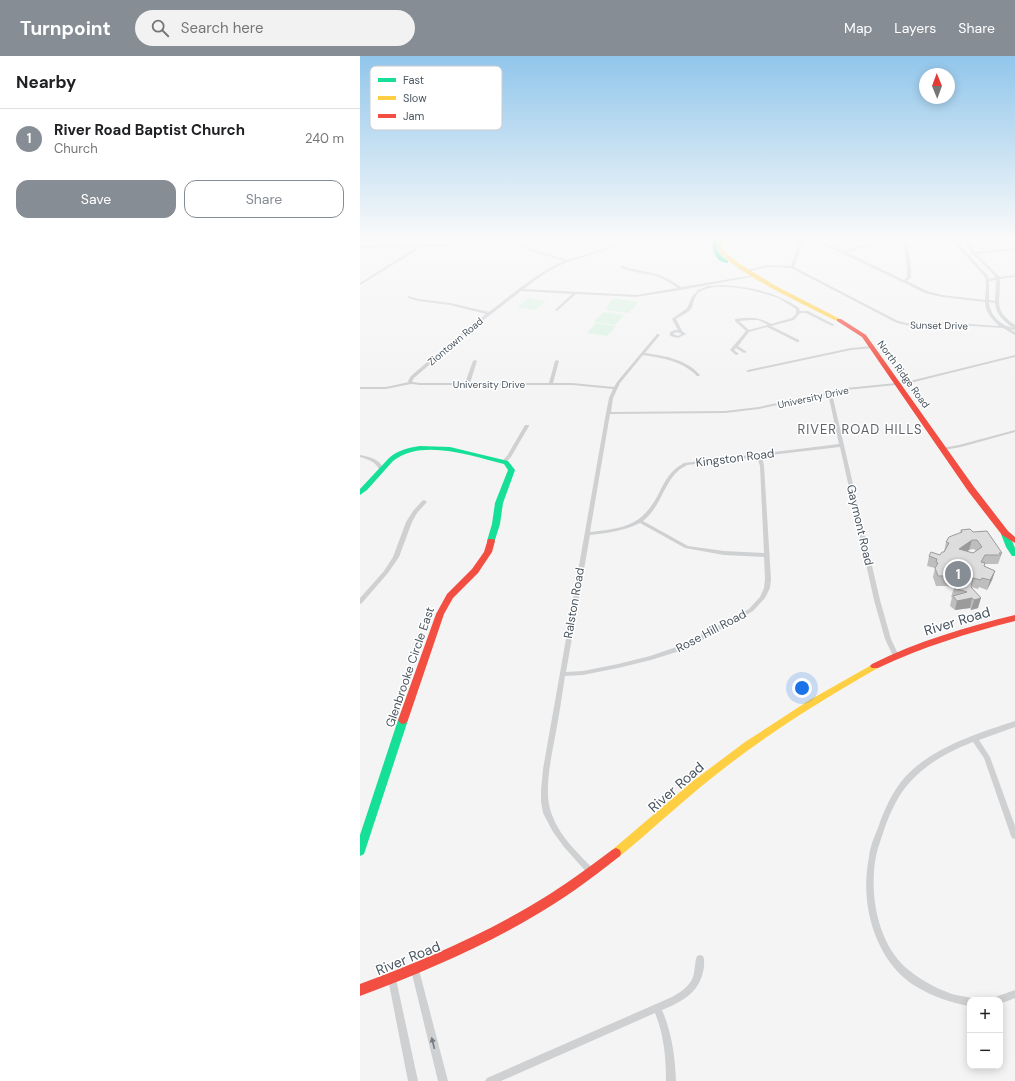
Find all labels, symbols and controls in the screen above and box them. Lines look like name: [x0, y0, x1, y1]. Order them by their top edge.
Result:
search box: [135, 10, 415, 46]
text: Turnpoint: [20, 16, 111, 41]
icon: search: [149, 17, 171, 39]
text: Search here: [181, 18, 264, 38]
text: Map: [844, 19, 872, 37]
text: Layers: [894, 19, 936, 37]
text: Share: [958, 19, 995, 37]
legend: [370, 66, 502, 130]
north arrow: [919, 68, 955, 104]
text: Nearby: [16, 71, 76, 93]
text: Fast: [403, 73, 424, 87]
text: Slow: [403, 91, 427, 105]
text: Jam: [403, 109, 424, 123]
text: River Road Baptist Church: [54, 120, 245, 140]
text: 1: [27, 130, 31, 147]
text: 240 m: [305, 130, 344, 147]
text: Church: [54, 140, 98, 157]
button: Save: [16, 180, 176, 218]
button: Share: [184, 180, 344, 218]
street label: Ziontown Road: [425, 314, 486, 368]
street label: Sunset Drive: [910, 318, 968, 333]
street label: North Ridge Road: [875, 338, 933, 411]
street label: University Drive: [453, 378, 525, 391]
street label: University Drive: [776, 384, 850, 411]
district label: RIVER ROAD HILLS: [798, 421, 922, 438]
street label: Kingston Road: [695, 445, 775, 471]
street label: Gaymont Road: [843, 483, 877, 567]
pin: 1: [945, 559, 971, 589]
street label: Ralston Road: [560, 566, 588, 640]
street label: River Road: [922, 602, 992, 640]
street label: Glenbrooke Circle East: [382, 605, 438, 729]
street label: Rose Hill Road: [673, 606, 749, 656]
your location: [792, 678, 812, 698]
street label: River Road: [644, 758, 708, 816]
street label: River Road: [373, 937, 443, 979]
map controls: [967, 997, 1003, 1069]
button: +: [967, 997, 1003, 1033]
button: −: [967, 1033, 1003, 1069]
one-way arrow: [430, 1037, 436, 1049]

